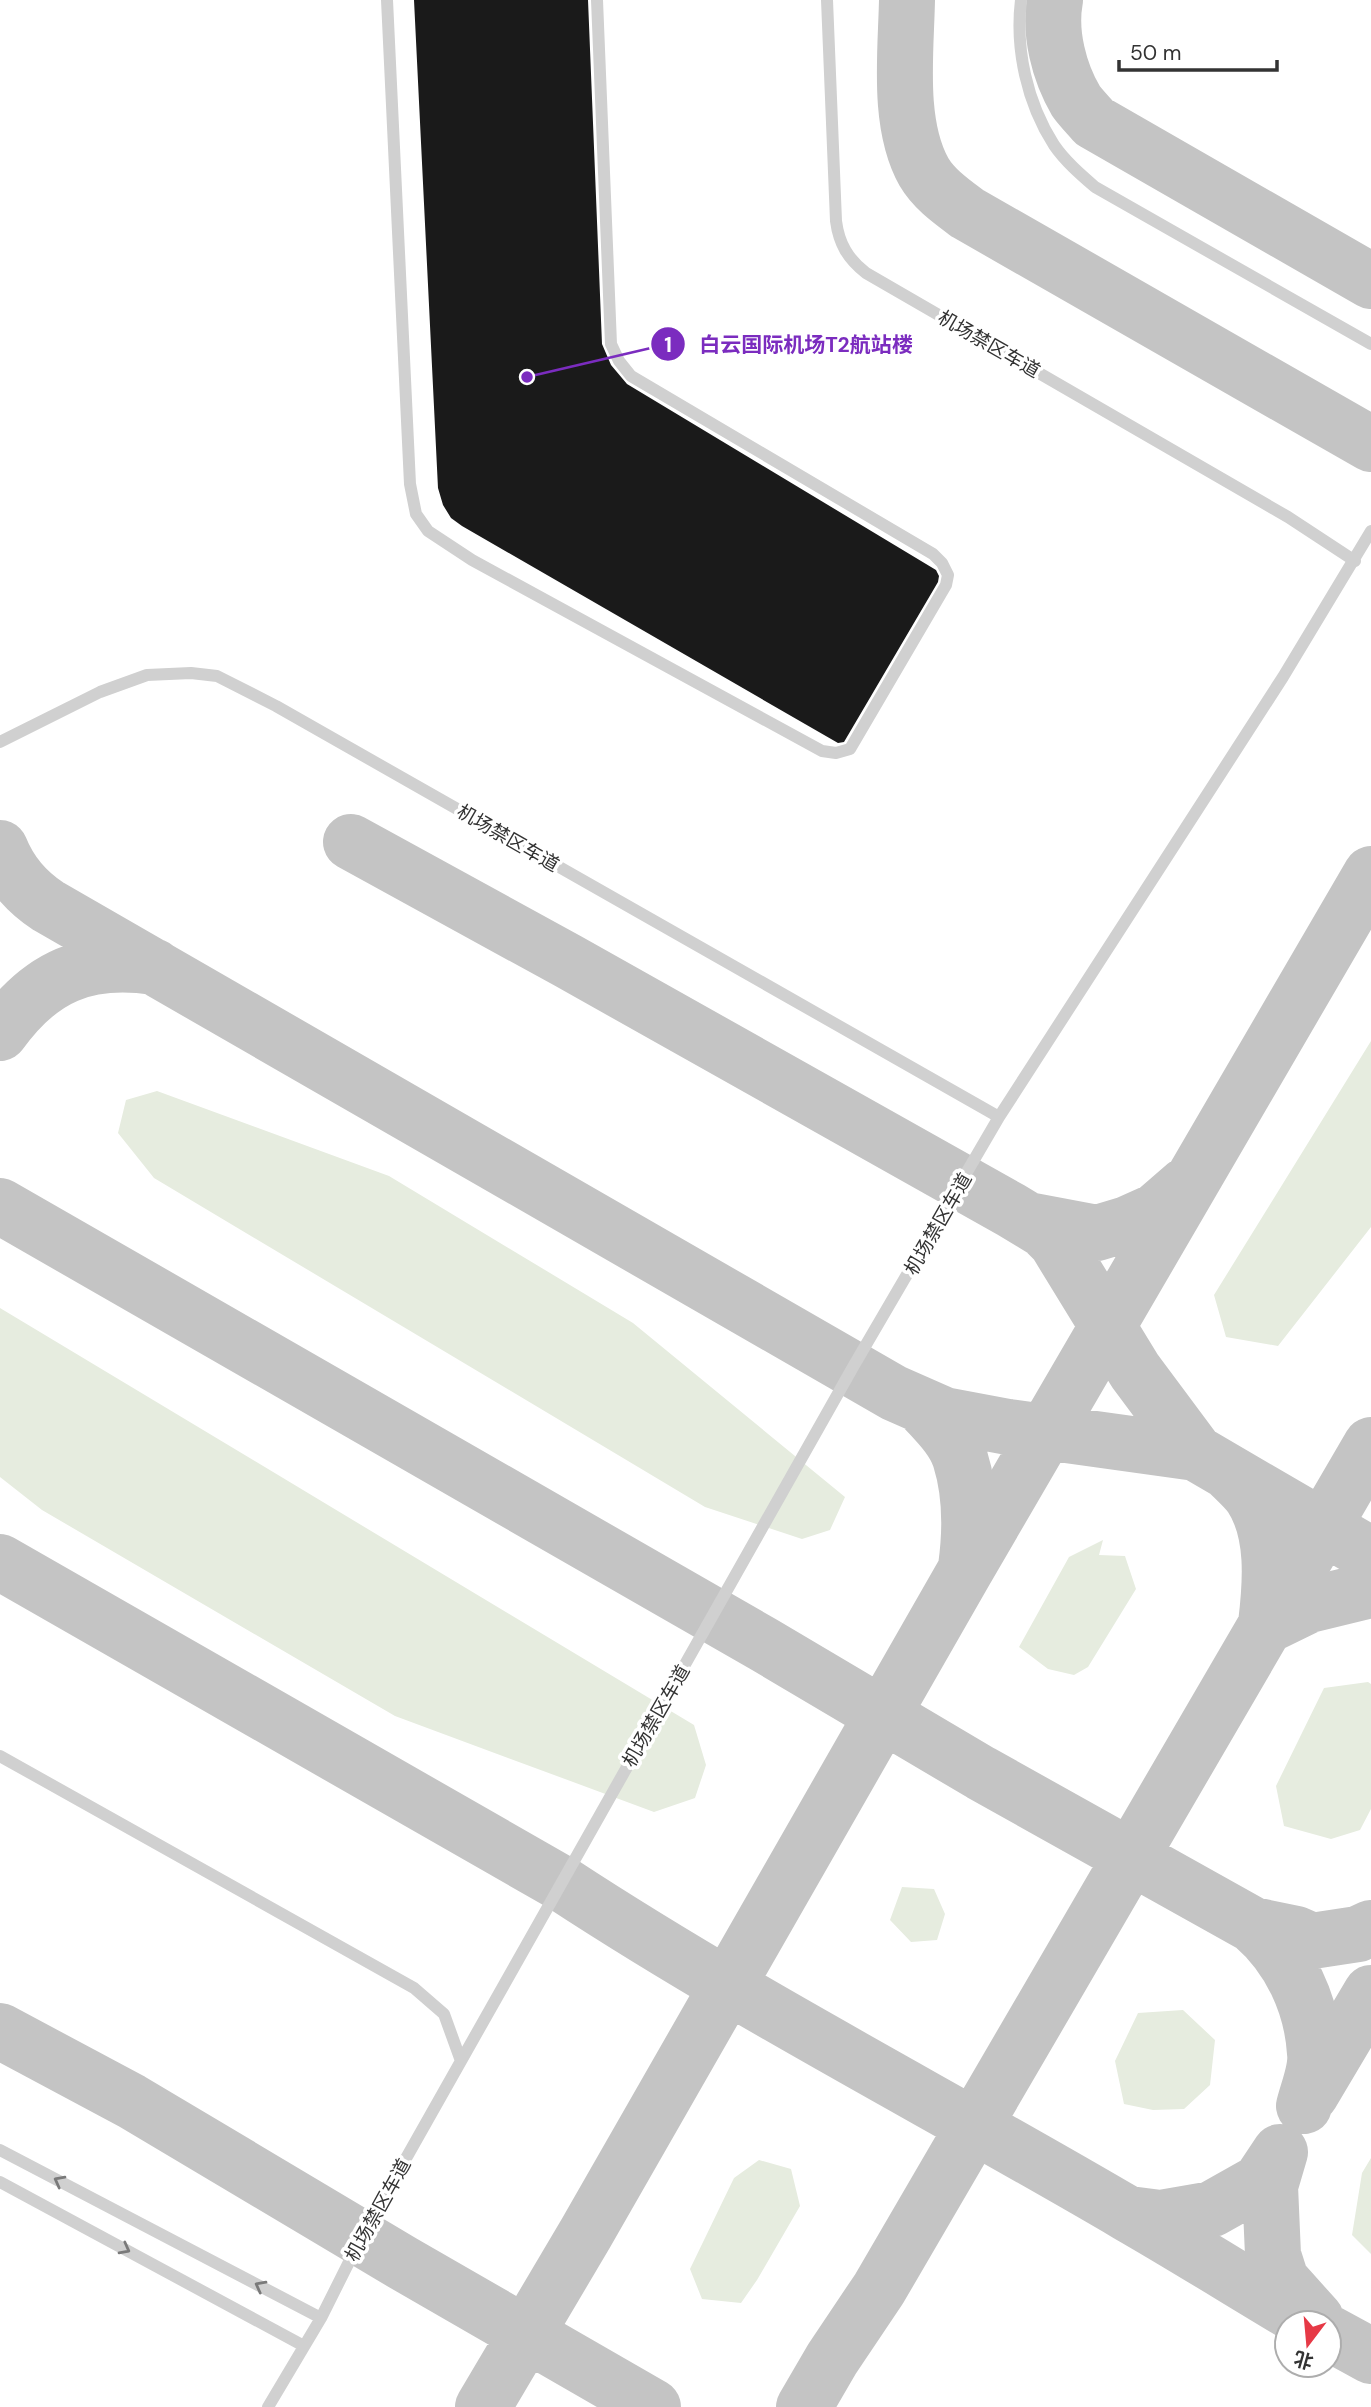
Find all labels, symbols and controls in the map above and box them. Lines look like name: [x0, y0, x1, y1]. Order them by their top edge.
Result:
scale bar: [1119, 28, 1276, 72]
text: 50 m: [1130, 39, 1181, 67]
street label: 机场禁区车道: [933, 305, 1045, 383]
callout: 白云国际机场T2航站楼: [650, 323, 927, 365]
text: 1: [664, 331, 672, 359]
text: 白云国际机场T2航站楼: [699, 331, 913, 359]
street label: 机场禁区车道: [452, 799, 564, 877]
street label: 机场禁区车道: [899, 1168, 977, 1280]
street label: 机场禁区车道: [617, 1660, 695, 1772]
street label: 机场禁区车道: [339, 2154, 417, 2266]
one-way arrow: [53, 2175, 66, 2189]
one-way arrow: [118, 2241, 130, 2255]
one-way arrow: [255, 2281, 267, 2295]
north arrow: [1273, 2309, 1343, 2379]
text: 北: [1291, 2345, 1316, 2374]

